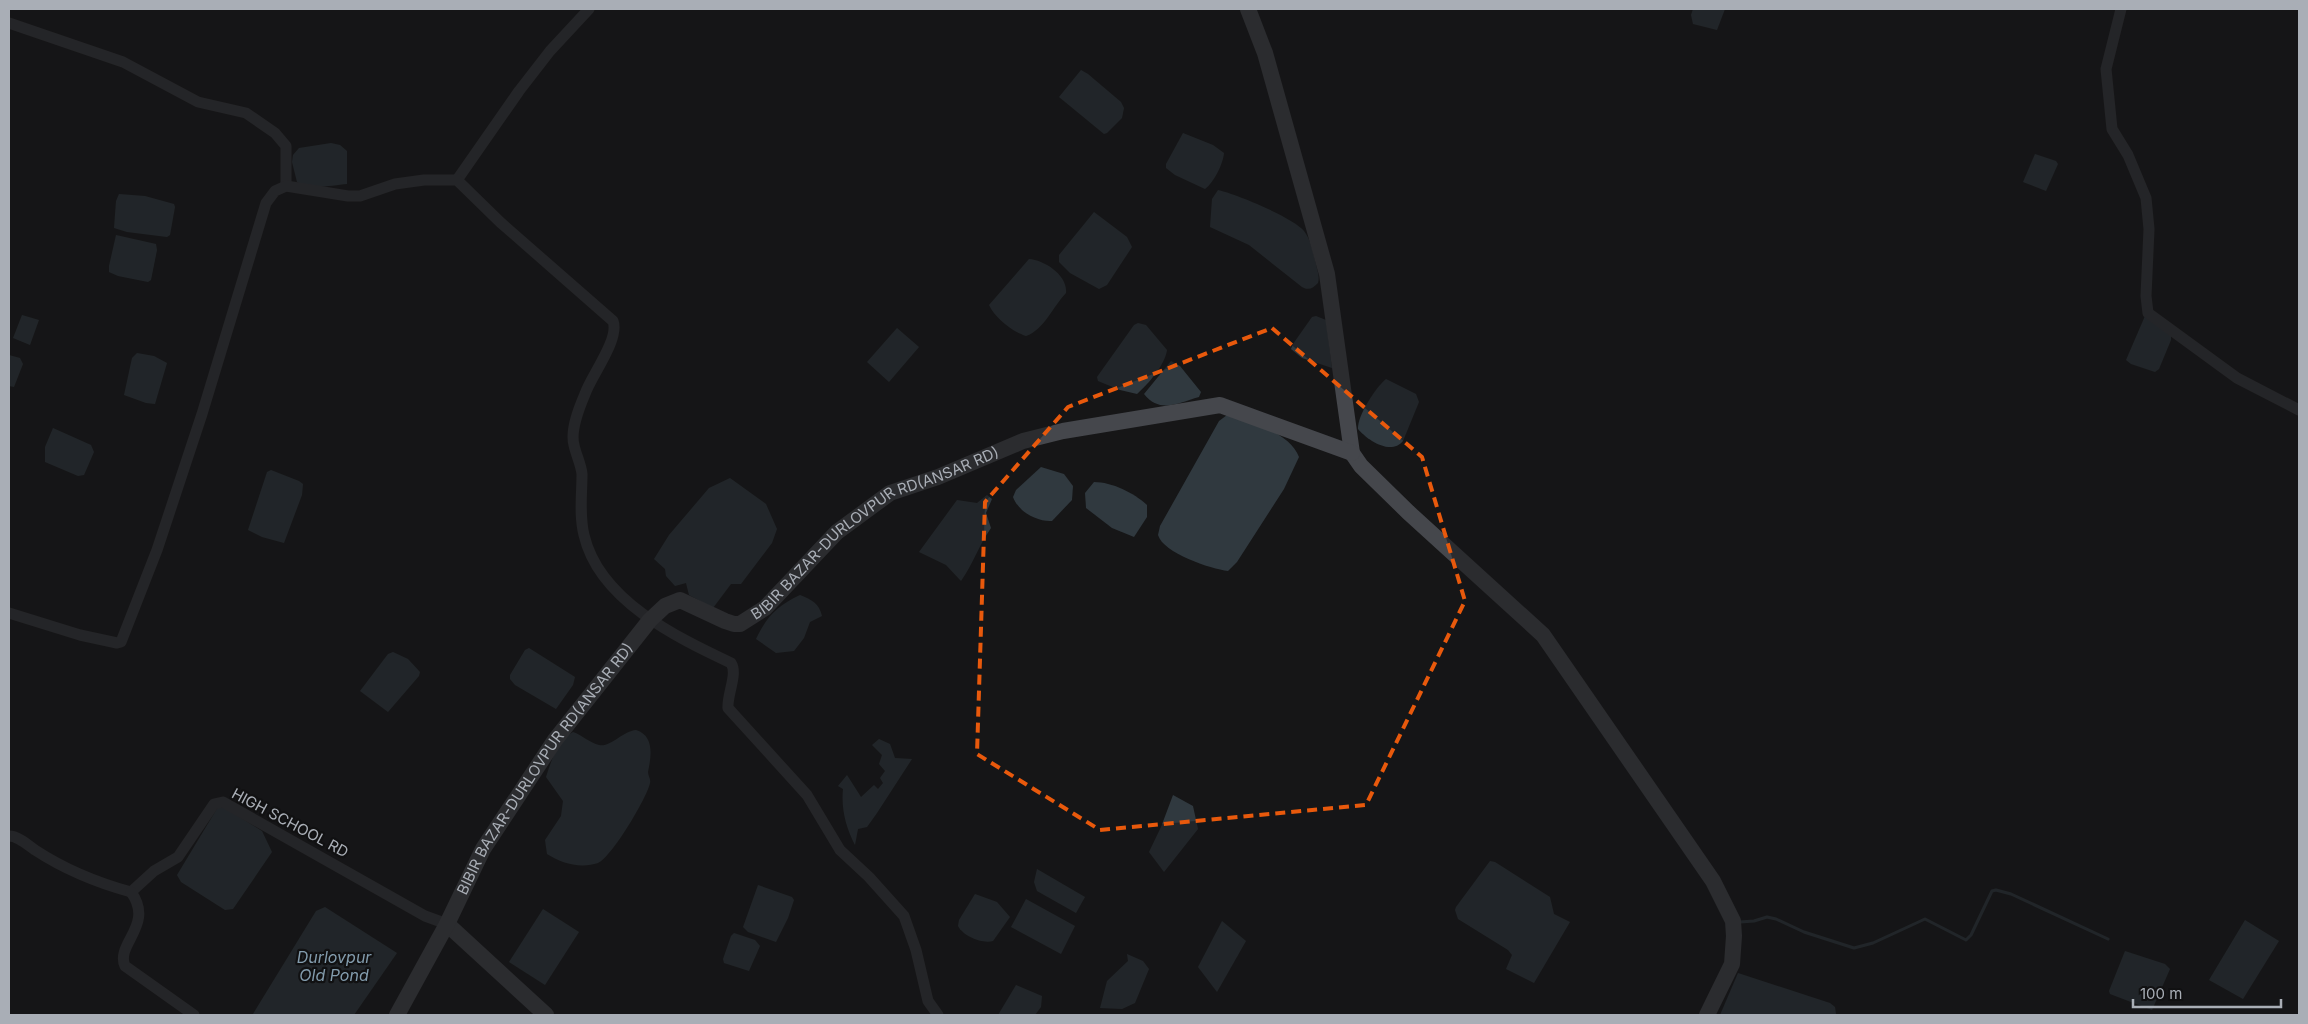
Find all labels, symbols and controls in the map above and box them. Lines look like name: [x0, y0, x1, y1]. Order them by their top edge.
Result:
street label: BIBIR BAZAR-DURLOVPUR RD(ANSAR RD): [747, 442, 1002, 624]
street label: BIBIR BAZAR-DURLOVPUR RD(ANSAR RD): [452, 639, 637, 898]
street label: HIGH SCHOOL RD: [229, 784, 352, 861]
water label: Durlovpur Old Pond: [297, 947, 372, 985]
scale bar: [2133, 976, 2280, 1008]
text: 100 m: [2140, 984, 2182, 1003]

